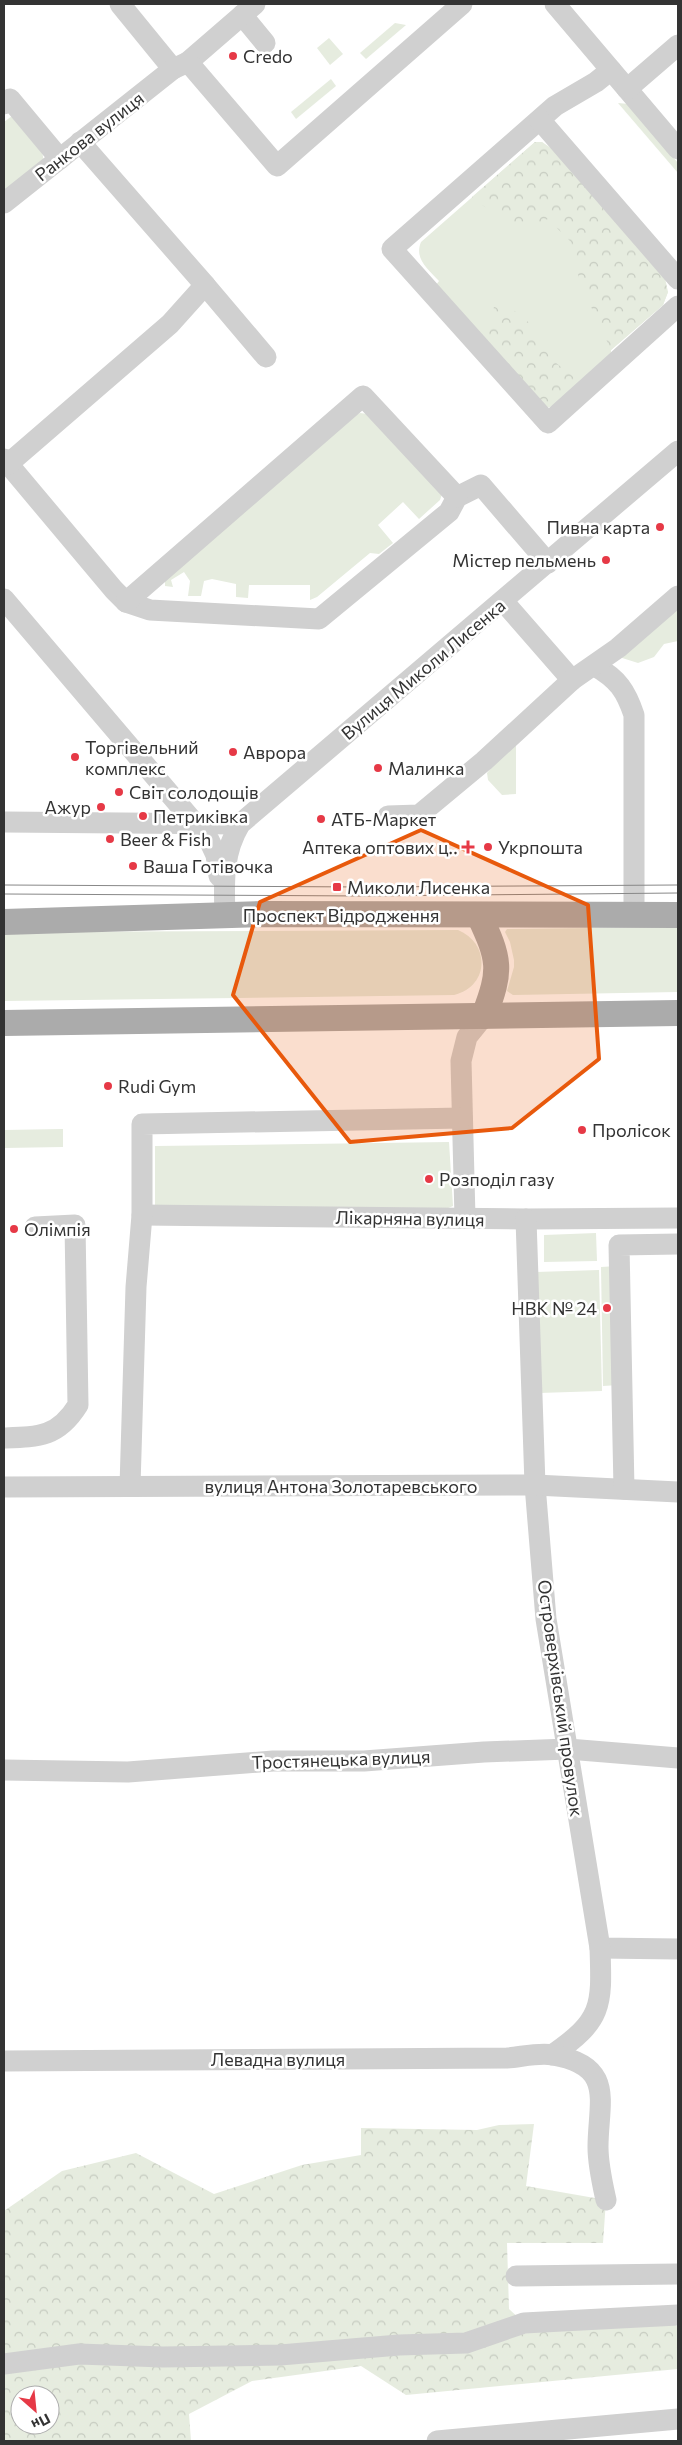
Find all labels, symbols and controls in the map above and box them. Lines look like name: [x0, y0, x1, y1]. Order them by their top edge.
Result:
place label: Credo: [243, 45, 293, 67]
marker: Credo: [227, 50, 239, 62]
street label: Ранкова вулиця: [30, 87, 148, 185]
place label: Пивна карта: [547, 516, 650, 538]
marker: Пивна карта: [654, 521, 666, 533]
place label: Містер пельмень: [452, 549, 596, 571]
marker: Містер пельмень: [600, 554, 612, 566]
street label: Вулиця Миколи Лисенка: [337, 594, 509, 744]
place label: Торгівельний комплекс: [85, 736, 199, 779]
place label: Аврора: [243, 741, 306, 763]
marker: Аврора: [227, 746, 239, 758]
marker: Торгівельний комплекс: [69, 751, 81, 763]
place label: Малинка: [388, 757, 464, 779]
marker: Малинка: [372, 762, 384, 774]
place label: Світ солодощів: [129, 781, 259, 803]
marker: Світ солодощів: [113, 786, 125, 798]
place label: Ажур: [44, 796, 91, 818]
marker: Ажур: [95, 801, 107, 813]
place label: Петриківка: [153, 805, 248, 827]
place label: АТБ-Маркет: [331, 808, 437, 830]
marker: Петриківка: [137, 810, 149, 822]
marker: АТБ-Маркет: [315, 813, 327, 825]
place label: Beer & Fish: [120, 828, 211, 850]
marker: Beer & Fish: [104, 833, 116, 845]
place label: Аптека оптових ц‥: [302, 836, 458, 858]
place label: Укрпошта: [498, 836, 583, 858]
marker: Аптека оптових ц‥: [462, 841, 474, 853]
marker: Укрпошта: [482, 841, 494, 853]
place label: Ваша Готівочка: [143, 855, 273, 877]
marker: Ваша Готівочка: [127, 860, 139, 872]
place label: Миколи Лисенка: [347, 876, 490, 898]
marker: Миколи Лисенка: [331, 881, 343, 893]
street label: Проспект Відродження: [243, 904, 439, 926]
place label: Rudi Gym: [118, 1075, 196, 1097]
marker: Rudi Gym: [102, 1080, 114, 1092]
place label: Пролісок: [592, 1119, 671, 1141]
marker: Пролісок: [576, 1124, 588, 1136]
place label: Розподіл газу: [439, 1168, 555, 1190]
marker: Розподіл газу: [423, 1173, 435, 1185]
street label: Лікарняна вулиця: [335, 1206, 485, 1230]
place label: Олімпія: [24, 1218, 91, 1240]
marker: Олімпія: [8, 1223, 20, 1235]
place label: НВК № 24: [511, 1297, 597, 1319]
marker: НВК № 24: [601, 1302, 613, 1314]
street label: вулиця Антона Золотаревського: [204, 1475, 478, 1497]
street label: Островерхівський провулок: [533, 1578, 589, 1818]
street label: Тростянецька вулиця: [251, 1745, 431, 1773]
street label: Левадна вулиця: [211, 2048, 345, 2070]
north arrow: [10, 2385, 60, 2435]
text: Пн: [29, 2410, 53, 2434]

